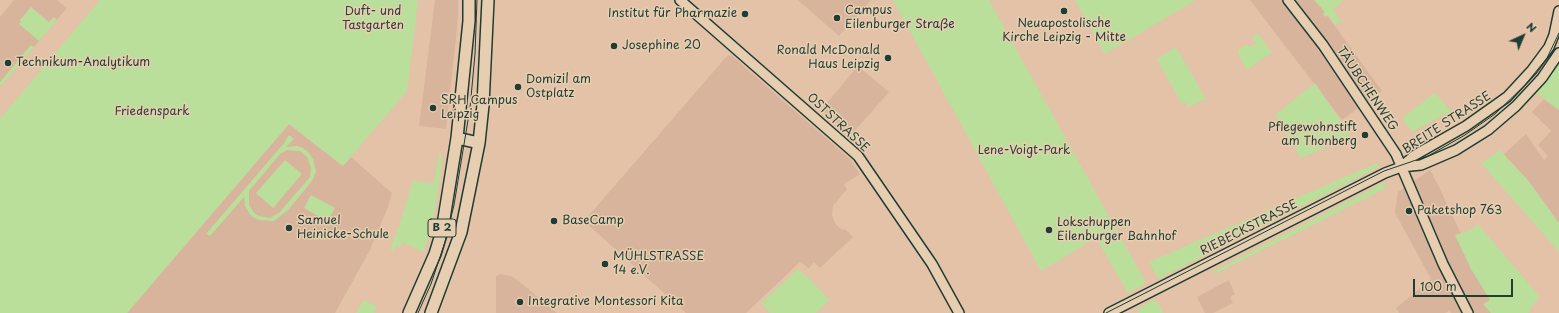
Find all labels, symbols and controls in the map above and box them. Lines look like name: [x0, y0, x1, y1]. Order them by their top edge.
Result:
place label: Campus Eilenburger Straße: [845, 4, 955, 32]
park label: Duft- und Tastgarten: [342, 5, 404, 33]
marker: Neuapostolische Kirche Leipzig - Mitte: [1059, 6, 1069, 16]
place label: Institut für Pharmazie: [608, 7, 737, 21]
marker: Institut für Pharmazie: [740, 9, 750, 19]
marker: Campus Eilenburger Straße: [832, 13, 842, 23]
north arrow: [1503, 16, 1543, 56]
place label: Neuapostolische Kirche Leipzig - Mitte: [1002, 17, 1126, 45]
text: N: [1523, 18, 1541, 36]
place label: Josephine 20: [622, 39, 701, 53]
marker: Josephine 20: [609, 41, 619, 51]
place label: Ronald McDonald Haus Leipzig: [777, 44, 880, 72]
street label: TÄUBCHENWEG: [1334, 44, 1400, 134]
marker: Ronald McDonald Haus Leipzig: [883, 53, 893, 63]
place label: Technikum-Analytikum: [16, 56, 150, 70]
marker: Technikum-Analytikum: [3, 58, 13, 68]
place label: Domizil am Ostplatz: [526, 73, 591, 101]
marker: Domizil am Ostplatz: [513, 82, 523, 92]
street label: BREITE STRASSE: [1400, 89, 1494, 157]
street label: OSTSTRASSE: [804, 91, 872, 155]
place label: SRH Campus Leipzig: [441, 94, 517, 122]
marker: SRH Campus Leipzig: [428, 103, 438, 113]
park label: Friedenspark: [114, 105, 190, 119]
place label: Pflegewohnstift am Thonberg: [1268, 121, 1357, 149]
marker: Pflegewohnstift am Thonberg: [1360, 130, 1370, 140]
park label: Lene-Voigt-Park: [978, 144, 1070, 158]
street label: RIEBECKSTRASSE: [1198, 197, 1300, 259]
place label: Paketshop 763: [1417, 204, 1502, 218]
marker: Paketshop 763: [1404, 206, 1414, 216]
place label: Samuel Heinicke-Schule: [297, 214, 389, 242]
place label: BaseCamp: [562, 214, 624, 228]
marker: BaseCamp: [549, 216, 559, 226]
place label: Lokschuppen Eilenburger Bahnhof: [1057, 216, 1176, 244]
road number: B 2: [428, 219, 456, 237]
marker: Samuel Heinicke-Schule: [284, 223, 294, 233]
marker: Lokschuppen Eilenburger Bahnhof: [1044, 225, 1054, 235]
place label: MÜHLSTRASSE 14 e.V.: [613, 250, 704, 278]
marker: MÜHLSTRASSE 14 e.V.: [600, 259, 610, 269]
scale bar: [1415, 271, 1515, 297]
text: 100 m: [1420, 277, 1457, 295]
place label: Integrative Montessori Kita: [528, 295, 684, 309]
marker: Integrative Montessori Kita: [515, 297, 525, 307]

